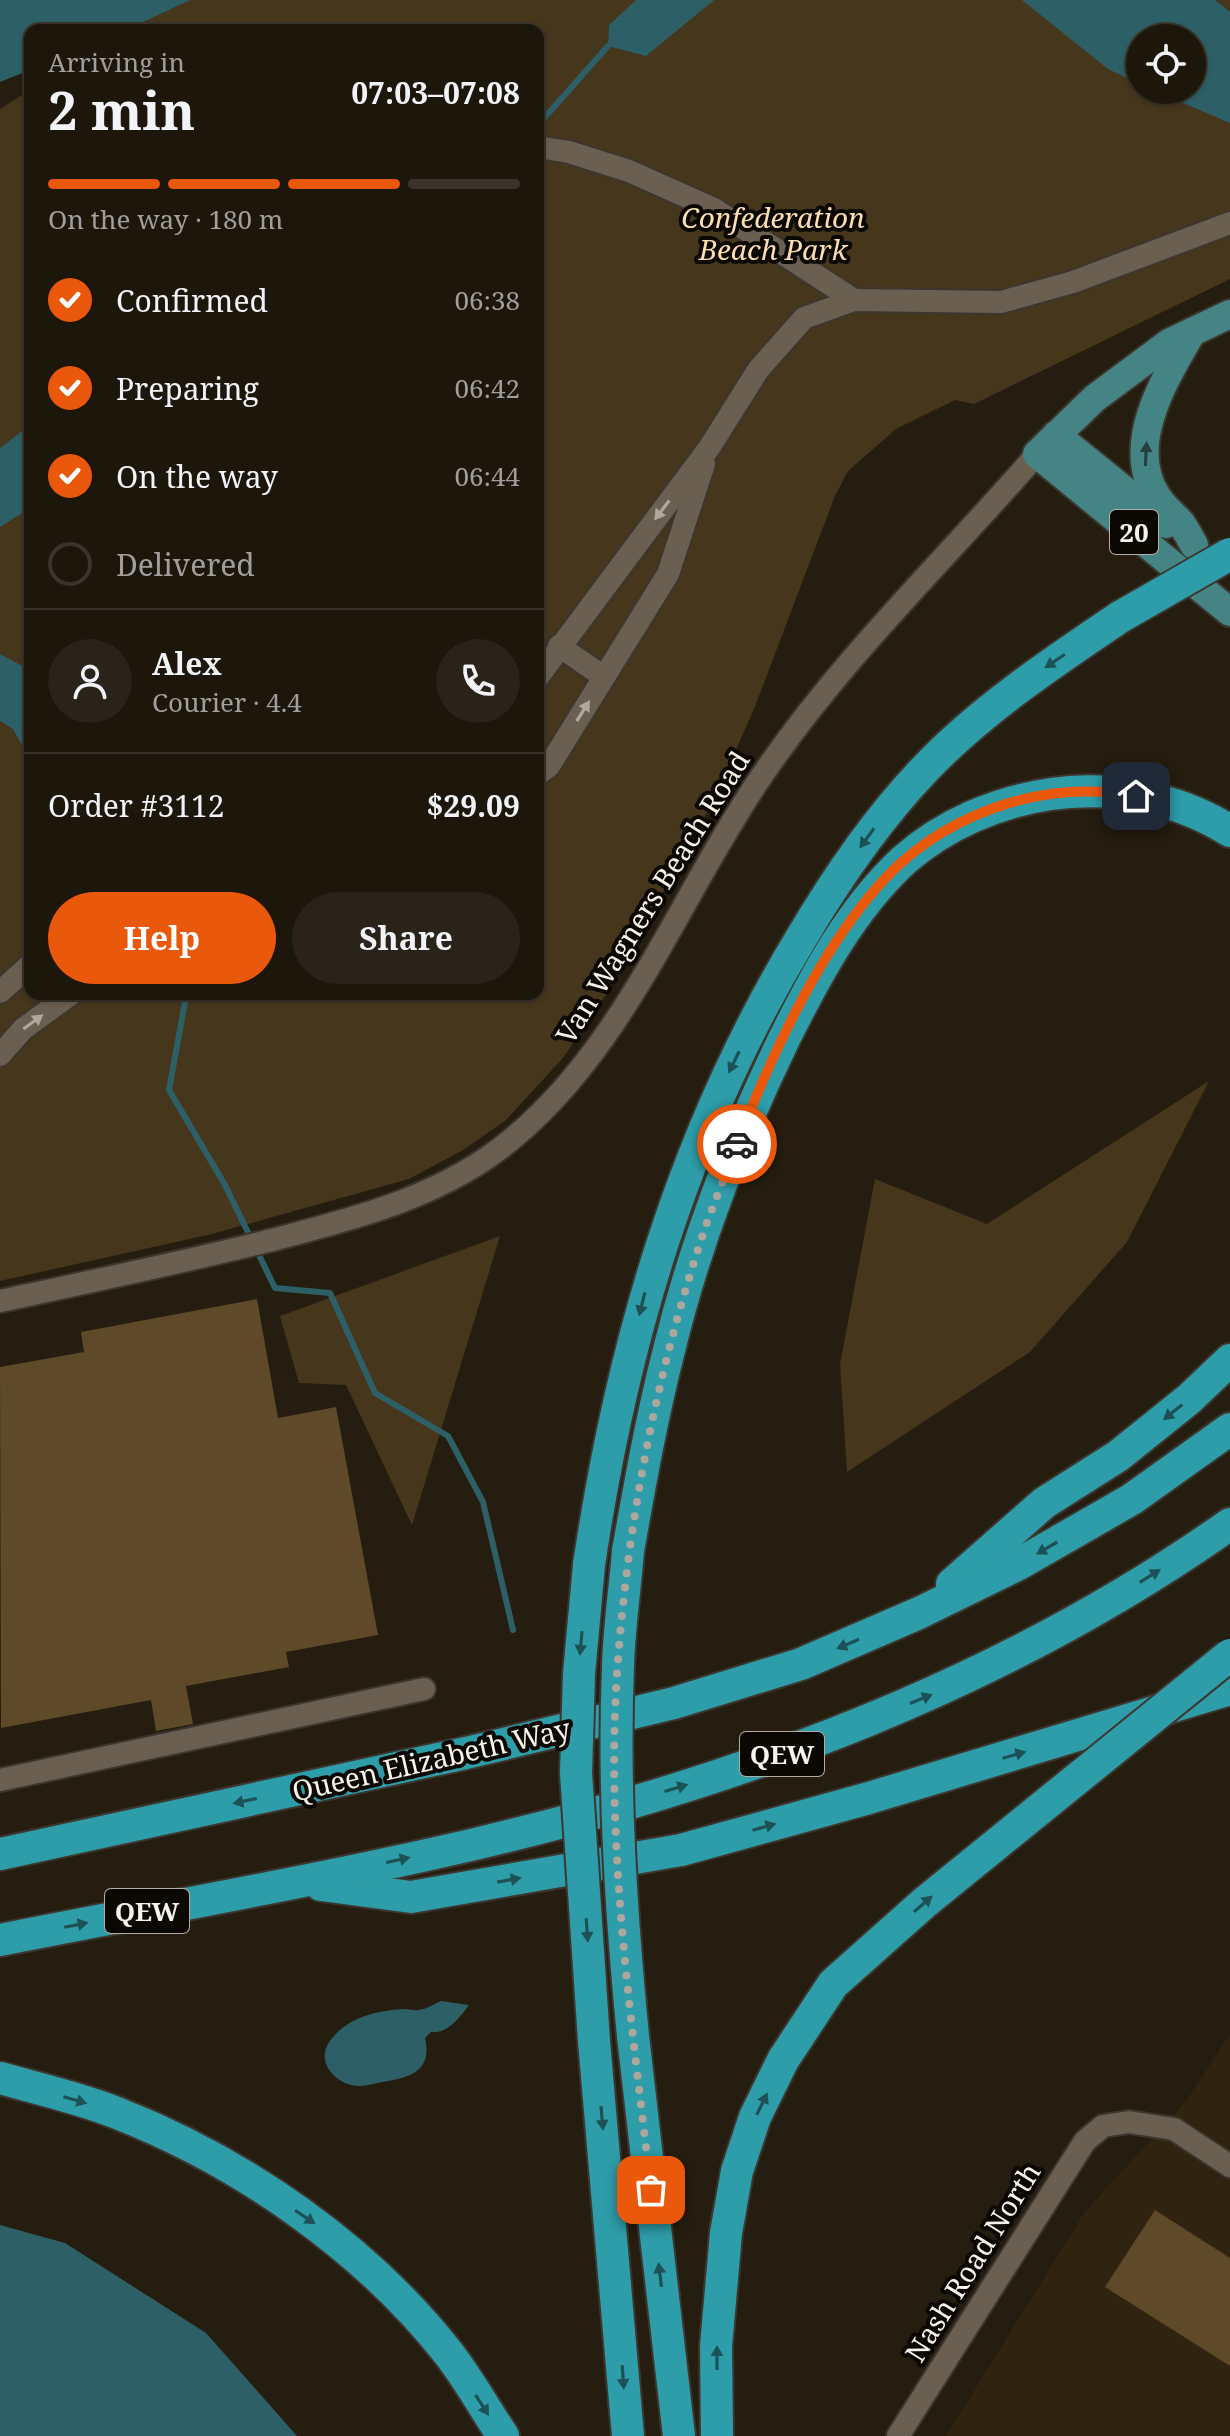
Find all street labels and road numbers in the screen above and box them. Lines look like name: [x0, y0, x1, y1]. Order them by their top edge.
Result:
road number: 20: [1110, 510, 1158, 554]
street label: Van Wagners Beach Road: [546, 744, 758, 1050]
street label: Queen Elizabeth Way: [288, 1708, 574, 1810]
road number: QEW: [740, 1732, 824, 1776]
road number: QEW: [105, 1889, 189, 1933]
street label: Nash Road North: [895, 2155, 1049, 2369]

